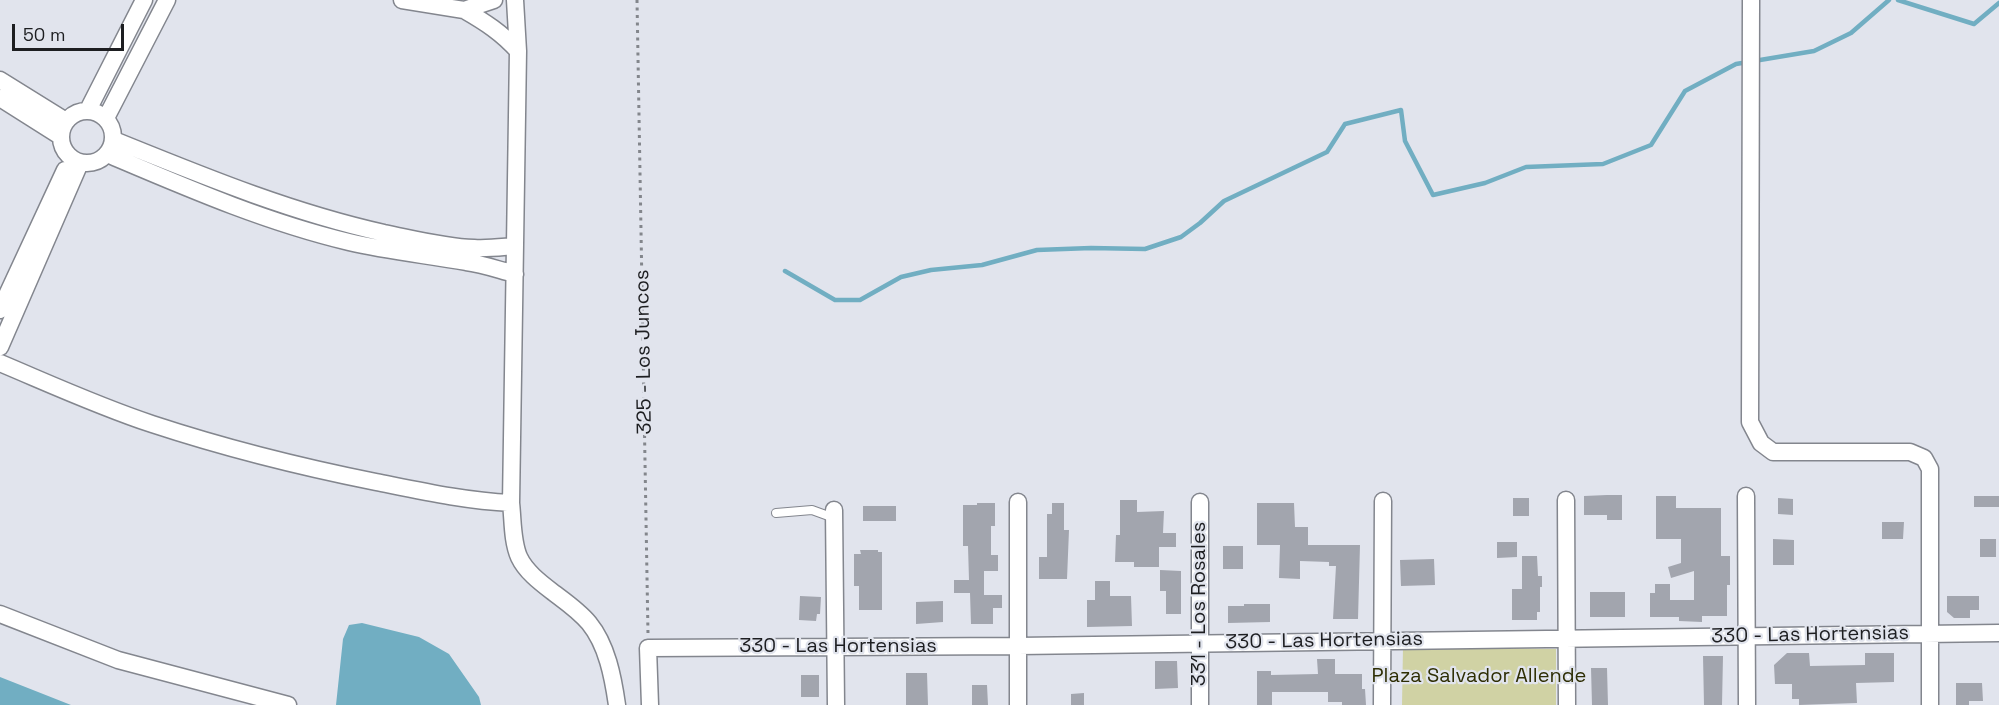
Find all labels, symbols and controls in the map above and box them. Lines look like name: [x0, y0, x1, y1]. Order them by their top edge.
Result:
scale bar: [15, 12, 128, 50]
text: 50 m: [23, 23, 65, 46]
street label: 325 - Los Juncos: [631, 269, 657, 435]
street label: 331 - Los Rosales: [1188, 522, 1212, 686]
street label: 330 - Las Hortensias: [1711, 621, 1909, 649]
street label: 330 - Las Hortensias: [1225, 627, 1423, 655]
street label: 330 - Las Hortensias: [739, 635, 937, 659]
park label: Plaza Salvador Allende: [1372, 665, 1586, 689]

